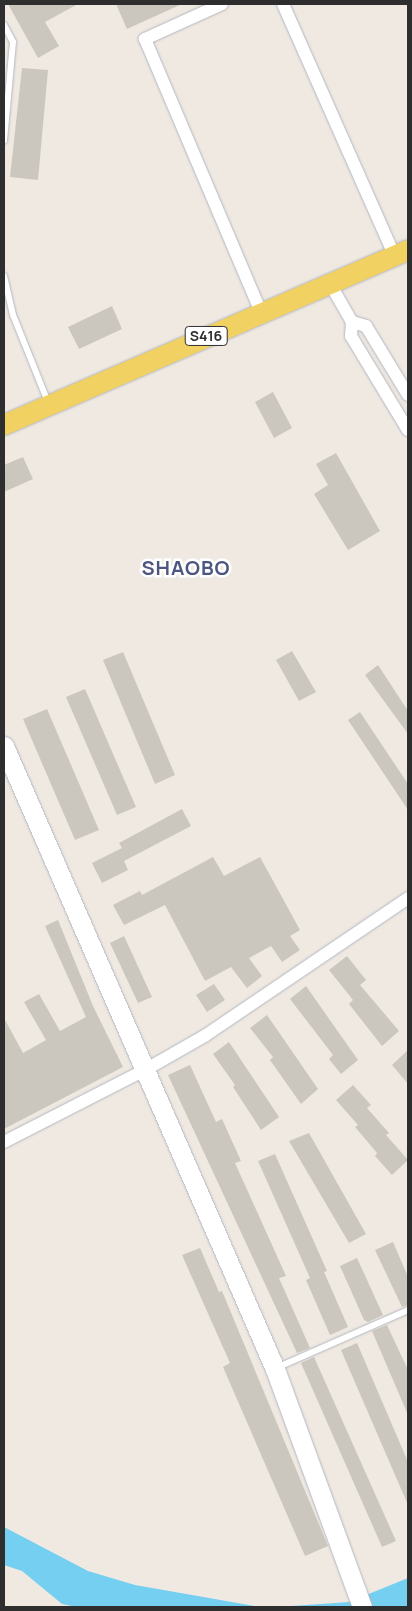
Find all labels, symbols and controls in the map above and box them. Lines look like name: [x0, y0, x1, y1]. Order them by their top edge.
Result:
road number: S416: [184, 324, 228, 348]
district label: SHAOBO: [141, 555, 231, 579]

